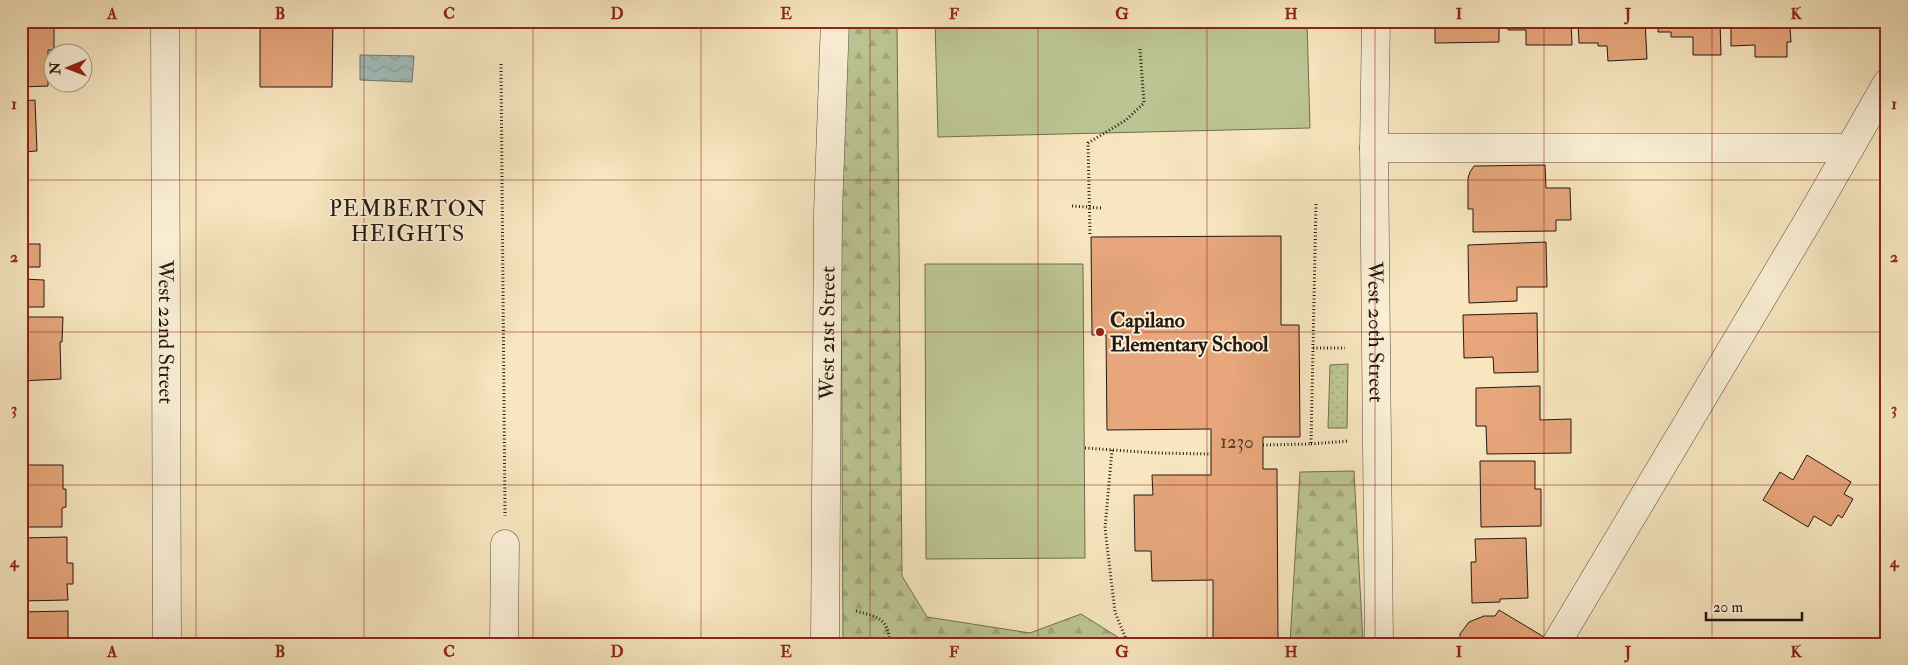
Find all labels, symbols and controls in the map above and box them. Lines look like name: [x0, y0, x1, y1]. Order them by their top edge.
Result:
text: A: [106, 4, 118, 24]
text: B: [275, 4, 285, 24]
text: C: [443, 4, 455, 24]
text: D: [610, 4, 624, 24]
text: E: [780, 4, 792, 24]
text: F: [949, 4, 959, 24]
text: G: [1115, 4, 1129, 24]
text: H: [1284, 4, 1298, 24]
text: I: [1456, 4, 1463, 24]
text: J: [1624, 4, 1632, 25]
text: K: [1790, 4, 1802, 24]
north arrow: [42, 42, 92, 92]
text: N: [47, 61, 64, 76]
text: 1: [11, 94, 17, 114]
text: 1: [1891, 94, 1897, 114]
district label: PEMBERTON HEIGHTS: [329, 195, 487, 248]
text: 2: [10, 247, 18, 267]
text: 2: [1890, 247, 1898, 267]
street label: West 22nd Street: [152, 259, 179, 404]
street label: West 20th Street: [1361, 260, 1390, 403]
street label: West 21st Street: [814, 266, 842, 401]
place label: Capilano Elementary School: [1110, 307, 1269, 358]
marker: Capilano Elementary School: [1094, 326, 1106, 338]
text: 3: [11, 399, 17, 419]
text: 3: [1891, 399, 1897, 419]
house number: 1230: [1220, 430, 1254, 454]
text: 4: [9, 552, 20, 572]
text: 4: [1889, 552, 1900, 572]
scale bar: [1706, 590, 1802, 622]
text: 20 m: [1713, 598, 1743, 617]
text: A: [106, 642, 118, 662]
text: B: [275, 642, 285, 662]
text: C: [443, 642, 455, 662]
text: D: [610, 642, 624, 662]
text: E: [780, 642, 792, 662]
text: F: [949, 642, 959, 662]
text: G: [1115, 642, 1129, 662]
text: H: [1284, 642, 1298, 662]
text: I: [1456, 642, 1463, 662]
text: J: [1624, 642, 1632, 663]
text: K: [1790, 642, 1802, 662]

